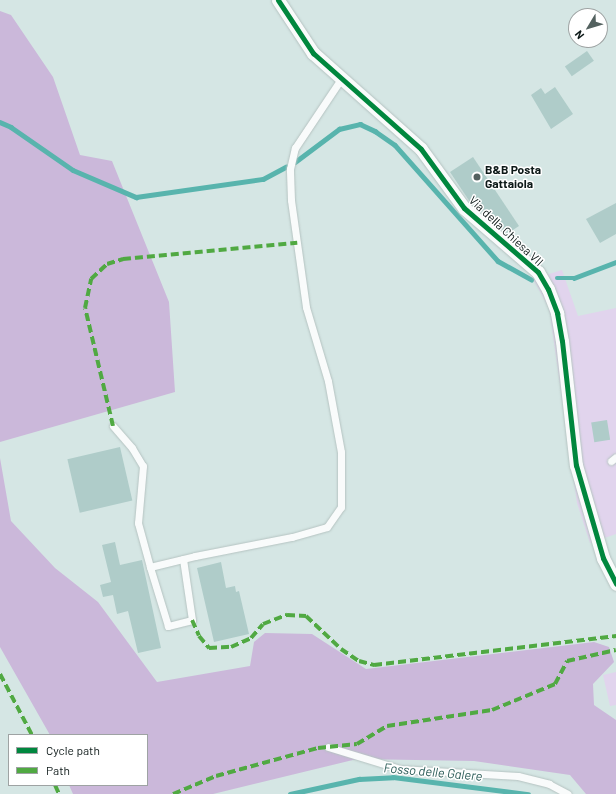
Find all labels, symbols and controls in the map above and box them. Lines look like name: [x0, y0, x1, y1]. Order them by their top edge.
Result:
north arrow: [568, 8, 608, 48]
text: N: [572, 28, 586, 42]
place label: B&B Posta Gattaiola: [485, 163, 541, 191]
marker: B&B Posta Gattaiola: [472, 172, 482, 182]
street label: Via della Chiesa VII: [466, 193, 546, 269]
legend: [8, 734, 148, 786]
text: Cycle path: [46, 743, 100, 757]
water label: Fosso delle Galere: [383, 760, 483, 784]
text: Path: [46, 763, 70, 777]

